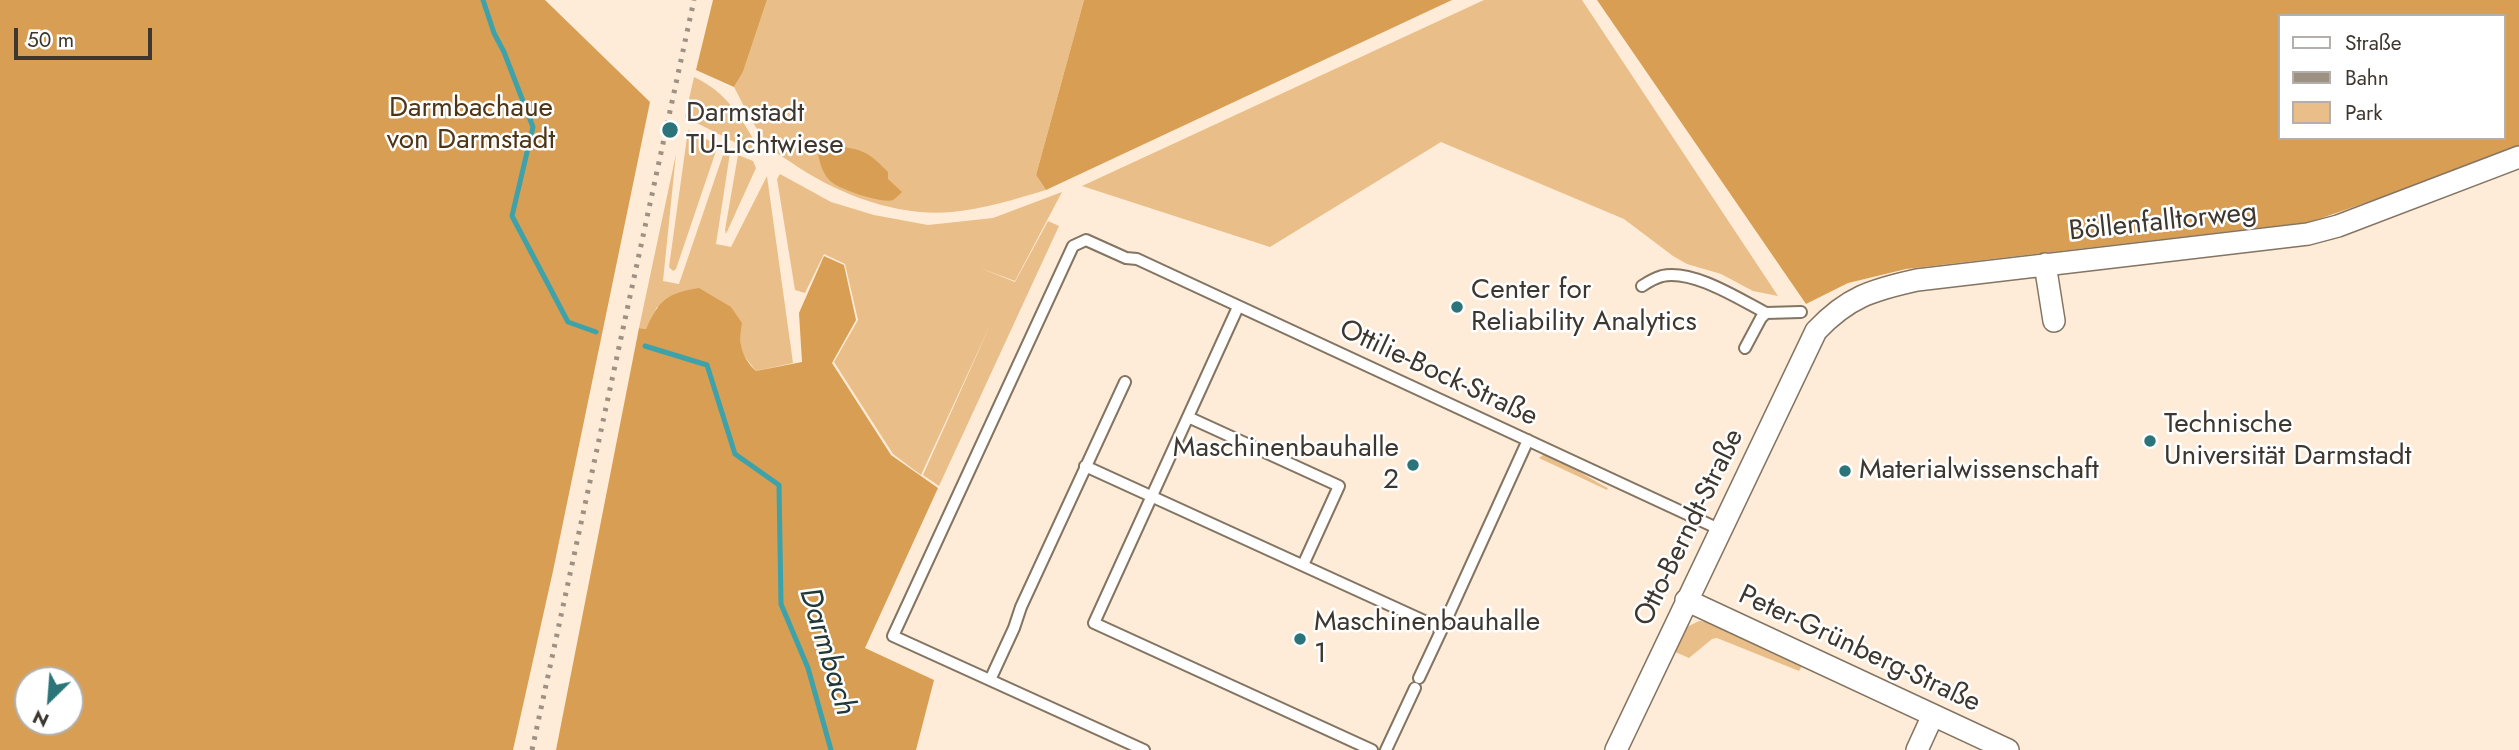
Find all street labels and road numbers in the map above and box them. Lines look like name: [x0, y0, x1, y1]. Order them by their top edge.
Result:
street label: Böllenfalltorweg: [2067, 196, 2259, 250]
street label: Ottilie-Bock-Straße: [1334, 313, 1542, 435]
street label: Otto-Berndt-Straße: [1628, 424, 1752, 632]
street label: Peter-Grünberg-Straße: [1733, 579, 1985, 721]

